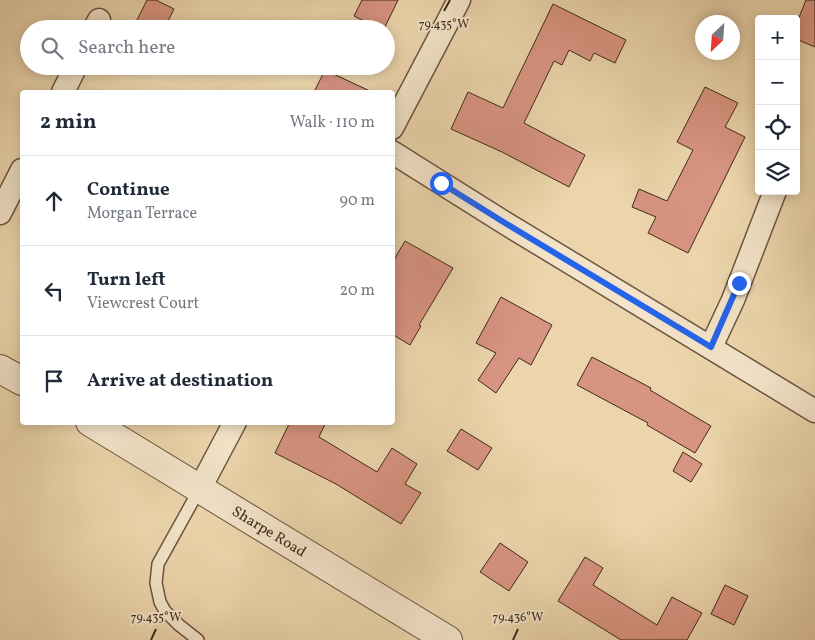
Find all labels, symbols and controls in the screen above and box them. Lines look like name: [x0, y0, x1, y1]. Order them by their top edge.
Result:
north arrow: [695, 15, 740, 60]
map controls: [755, 15, 800, 195]
button: +: [755, 15, 800, 60]
text: 79.435°W: [419, 17, 469, 33]
search box: [20, 20, 395, 75]
icon: search: [38, 34, 66, 62]
text: Search here: [78, 35, 175, 61]
button: −: [755, 60, 800, 105]
button: locate: [755, 105, 800, 150]
text: 2 min: [40, 108, 97, 137]
text: Walk · 110 m: [290, 112, 375, 134]
button: layers: [755, 150, 800, 195]
route start: [430, 172, 453, 195]
text: Continue: [87, 177, 170, 203]
icon: ahead: [40, 187, 68, 215]
text: 90 m: [339, 190, 375, 212]
text: Morgan Terrace: [87, 203, 197, 225]
text: Turn left: [87, 267, 166, 293]
route end: [728, 272, 751, 295]
icon: left: [40, 277, 68, 305]
text: 20 m: [340, 280, 375, 302]
text: Viewcrest Court: [87, 293, 199, 315]
icon: arrive: [40, 367, 68, 395]
text: Arrive at destination: [87, 368, 273, 394]
street label: Sharpe Road: [227, 502, 310, 563]
text: 79.435°W: [131, 610, 181, 626]
text: 79.436°W: [493, 610, 543, 626]

